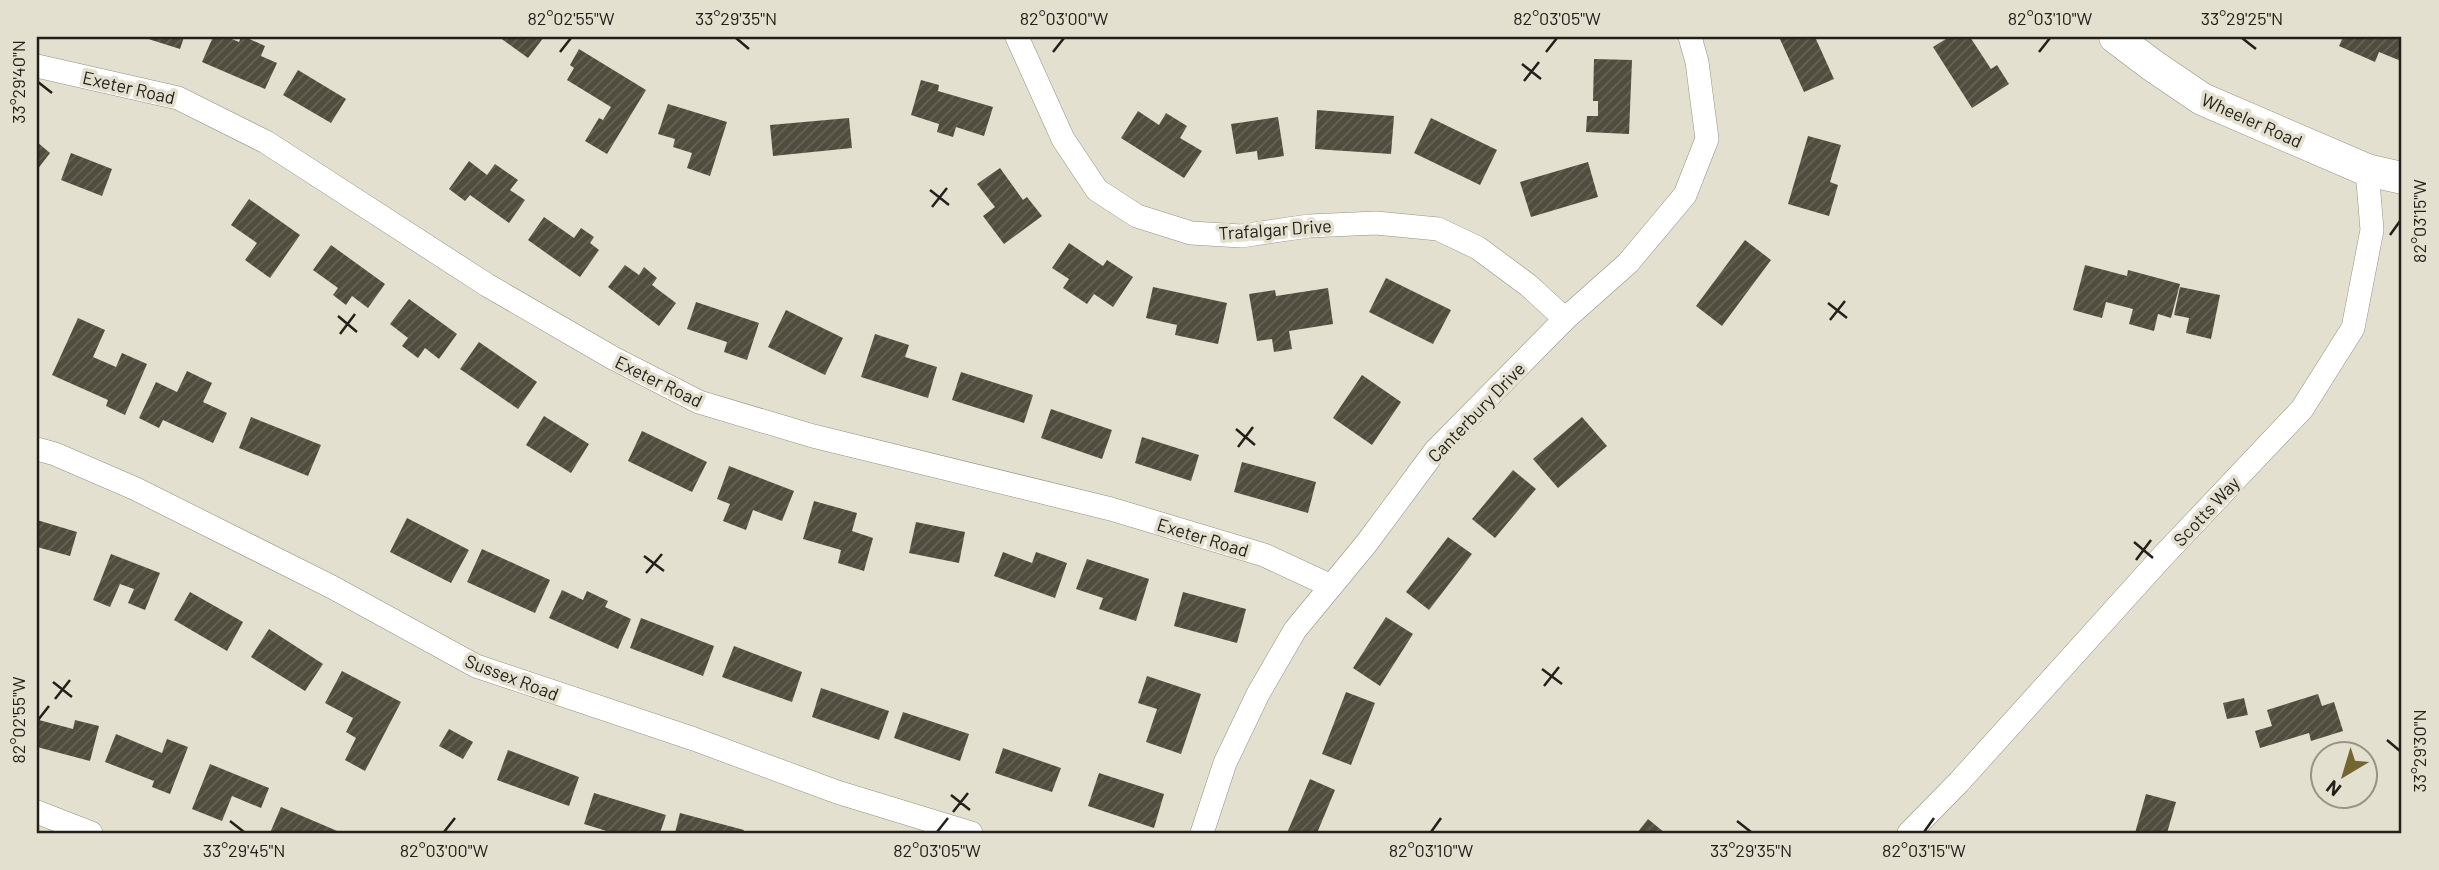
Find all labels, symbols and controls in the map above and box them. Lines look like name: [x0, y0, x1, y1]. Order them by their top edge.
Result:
text: 82°02'55"W: [527, 7, 615, 29]
text: 33°29'35"N: [695, 7, 777, 29]
text: 82°03'00"W: [1020, 7, 1108, 29]
text: 82°03'05"W: [1513, 7, 1601, 29]
text: 82°03'10"W: [2008, 7, 2093, 29]
text: 33°29'25"N: [2201, 7, 2283, 29]
text: 33°29'40"N: [7, 40, 29, 124]
street label: Exeter Road: [81, 66, 177, 108]
street label: Wheeler Road: [2198, 88, 2306, 152]
text: 82°03'15"W: [2408, 179, 2430, 263]
street label: Trafalgar Drive: [1218, 214, 1332, 244]
street label: Exeter Road: [612, 350, 706, 412]
street label: Canterbury Drive: [1423, 357, 1529, 467]
street label: Scotts Way: [2168, 472, 2244, 550]
street label: Exeter Road: [1155, 513, 1251, 561]
street label: Sussex Road: [462, 649, 562, 705]
text: 82°02'55"W: [7, 676, 29, 764]
text: 33°29'30"N: [2408, 709, 2430, 793]
north arrow: [2310, 740, 2380, 810]
text: N: [2321, 776, 2345, 802]
text: 33°29'45"N: [203, 839, 285, 861]
text: 82°03'00"W: [400, 839, 488, 861]
text: 82°03'05"W: [893, 839, 981, 861]
text: 82°03'10"W: [1389, 839, 1474, 861]
text: 33°29'35"N: [1710, 839, 1792, 861]
text: 82°03'15"W: [1882, 839, 1966, 861]

